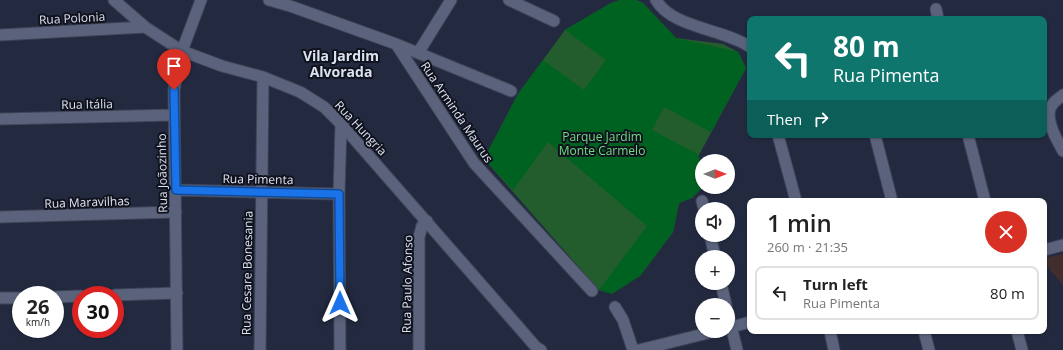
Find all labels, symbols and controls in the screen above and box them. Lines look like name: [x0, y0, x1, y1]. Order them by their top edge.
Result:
street label: Rua Polonia: [38, 8, 106, 28]
text: 80 m: [833, 27, 900, 65]
icon: left: [767, 32, 819, 84]
district label: Vila Jardim Alvorada: [303, 46, 379, 81]
pin: [157, 49, 191, 90]
icon: arrive: [163, 55, 185, 77]
street label: Rua Arminda Maurus: [417, 58, 497, 166]
text: Rua Pimenta: [833, 63, 939, 87]
street label: Rua Itália: [61, 95, 113, 113]
street label: Rua Hungria: [331, 97, 391, 159]
icon: right: [810, 108, 832, 130]
text: Then: [767, 109, 802, 129]
park label: Parque Jardim Monte Carmelo: [559, 128, 645, 159]
street label: Rua Joãozinho: [153, 133, 171, 213]
north arrow: [695, 154, 735, 194]
map controls: [695, 154, 735, 338]
street label: Rua Pimenta: [222, 170, 294, 188]
street label: Rua Maravilhas: [44, 192, 130, 212]
button: sound: [695, 202, 735, 242]
text: 1 min: [767, 206, 832, 239]
street label: Rua Cesare Bonesania: [237, 211, 257, 335]
button: close: [985, 211, 1027, 253]
street label: Rua Paulo Afonso: [398, 235, 416, 333]
text: 260 m · 21:35: [767, 238, 848, 256]
button: +: [695, 250, 735, 290]
text: Turn left: [803, 274, 868, 294]
position arrow: [319, 282, 361, 324]
icon: left: [769, 282, 791, 304]
text: 80 m: [990, 283, 1025, 303]
speed limit sign: 30: [72, 286, 124, 338]
text: 26: [27, 293, 49, 320]
text: Rua Pimenta: [803, 294, 880, 312]
button: −: [695, 298, 735, 338]
text: km/h: [26, 315, 50, 329]

